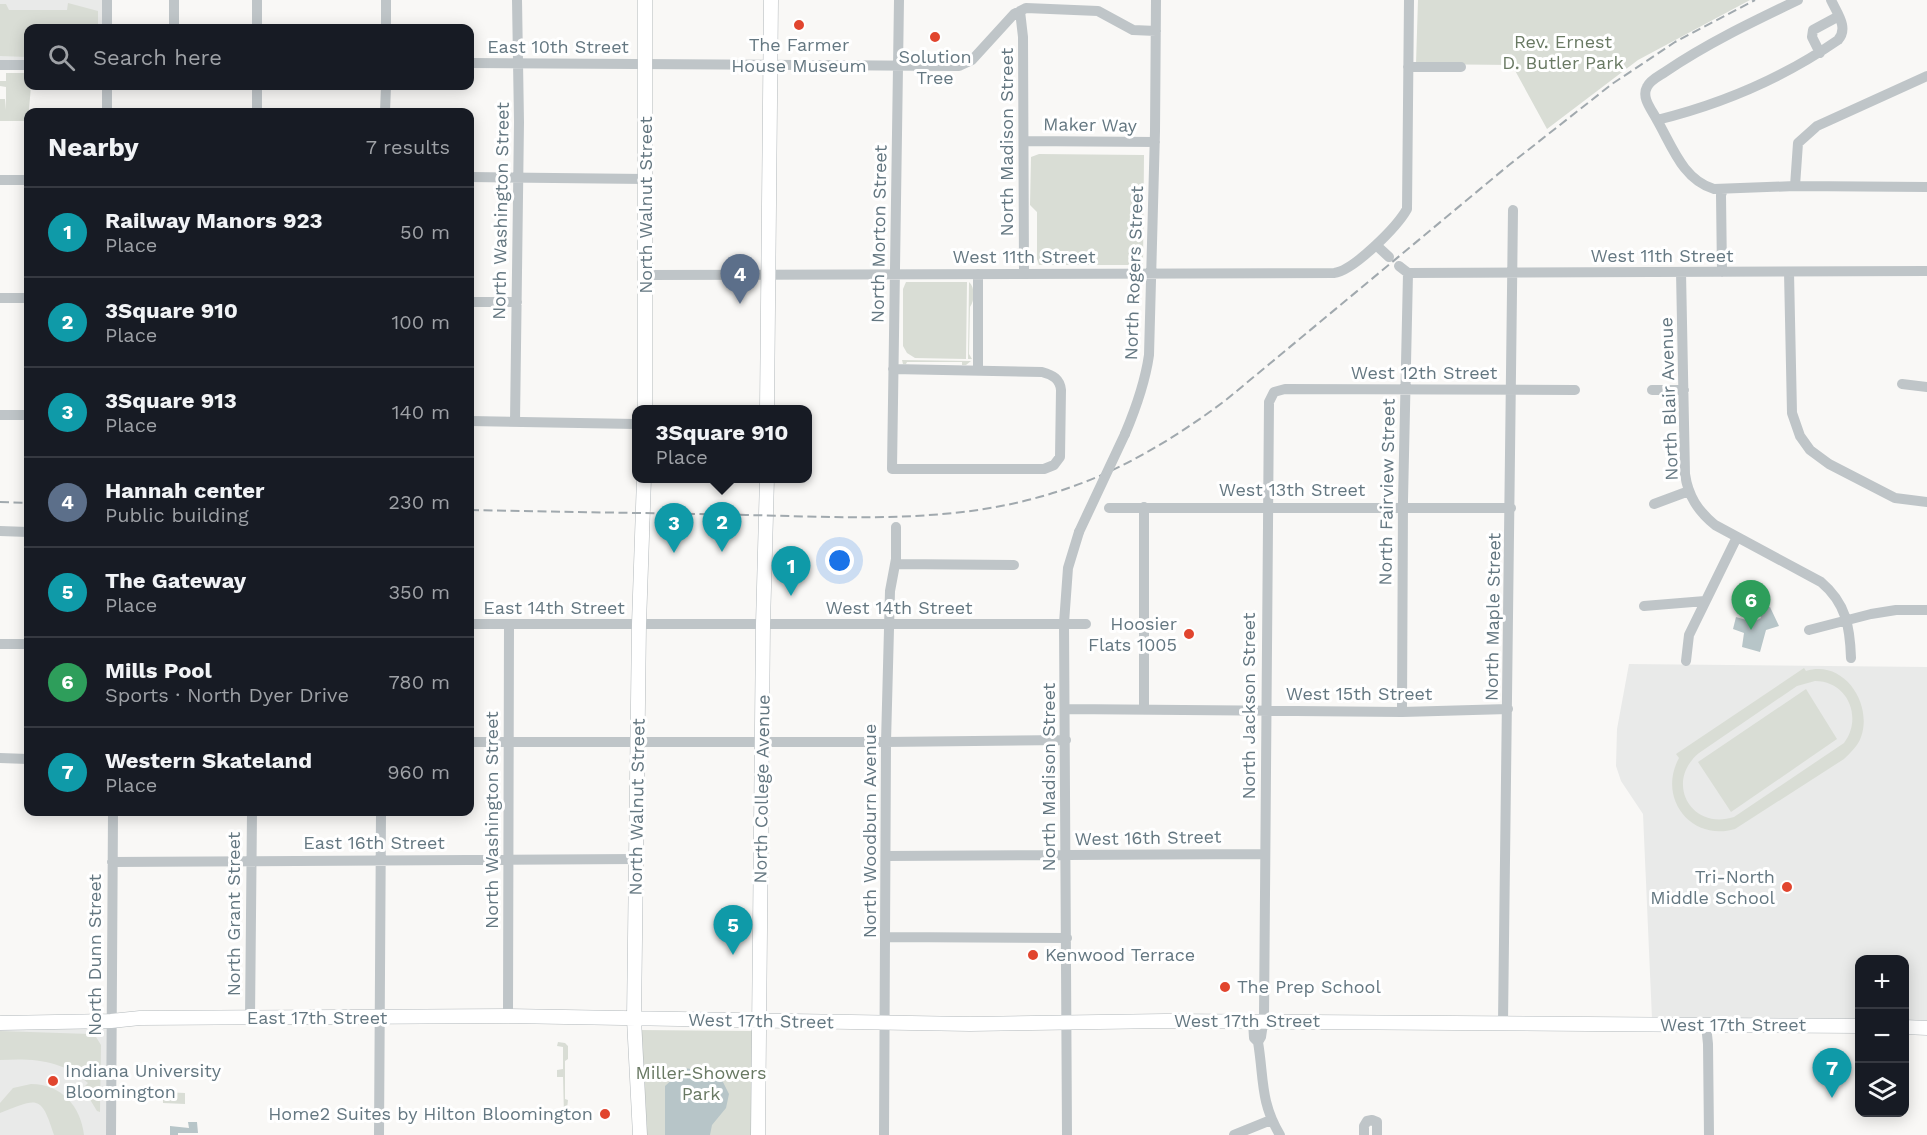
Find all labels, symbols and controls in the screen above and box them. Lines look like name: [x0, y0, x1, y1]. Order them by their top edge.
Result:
marker: The Farmer House Museum: [792, 18, 806, 32]
search box: [24, 24, 474, 90]
marker: Solution Tree: [928, 30, 942, 44]
park label: Rev. Ernest D. Butler Park: [1502, 31, 1624, 73]
place label: The Farmer House Museum: [731, 34, 867, 76]
street label: East 10th Street: [487, 36, 629, 57]
icon: search: [45, 41, 78, 74]
text: Search here: [93, 45, 222, 70]
place label: Solution Tree: [898, 46, 972, 88]
street label: North Madison Street: [996, 47, 1017, 236]
street label: North Washington Street: [488, 101, 513, 320]
street label: Maker Way: [1043, 113, 1138, 136]
street label: North Walnut Street: [635, 116, 656, 294]
text: Nearby: [48, 132, 139, 162]
text: 7 results: [366, 135, 450, 159]
street label: North Morton Street: [866, 144, 891, 323]
street label: North Rogers Street: [1120, 185, 1147, 361]
text: Railway Manors 923: [105, 208, 323, 233]
text: 1: [63, 220, 72, 244]
text: 50 m: [400, 220, 450, 244]
text: Place: [105, 233, 157, 257]
street label: West 11th Street: [1591, 245, 1734, 266]
street label: West 11th Street: [953, 246, 1096, 267]
pin: 4: [720, 254, 760, 304]
text: 3Square 910: [105, 298, 238, 323]
text: 2: [62, 310, 73, 334]
text: 100 m: [391, 310, 450, 334]
street label: North Blair Avenue: [1655, 317, 1682, 481]
text: Place: [105, 323, 157, 347]
street label: West 12th Street: [1351, 362, 1498, 383]
text: 3Square 913: [105, 388, 237, 413]
street label: North Fairview Street: [1374, 398, 1399, 586]
text: 3: [62, 400, 73, 424]
text: 140 m: [392, 400, 450, 424]
popup: [632, 405, 812, 483]
text: Place: [105, 413, 157, 437]
text: 3Square 910: [656, 420, 788, 445]
text: Place: [656, 445, 708, 469]
text: Hannah center: [105, 478, 265, 503]
street label: West 13th Street: [1219, 479, 1366, 500]
text: 4: [61, 490, 74, 514]
text: 230 m: [388, 490, 450, 514]
pin: 2: [702, 502, 742, 552]
text: Public building: [105, 503, 249, 527]
pin: 3: [654, 504, 694, 553]
street label: North Maple Street: [1481, 532, 1504, 701]
pin: 1: [772, 546, 810, 596]
your location: [825, 546, 854, 575]
text: The Gateway: [105, 568, 246, 593]
text: 5: [62, 580, 73, 604]
text: 350 m: [388, 580, 450, 604]
pin: 6: [1732, 580, 1770, 630]
text: Place: [105, 593, 157, 617]
street label: East 14th Street: [483, 597, 625, 618]
street label: West 14th Street: [826, 597, 973, 618]
street label: North Jackson Street: [1238, 612, 1259, 799]
place label: Hoosier Flats 1005: [1088, 613, 1177, 655]
marker: Hoosier Flats 1005: [1182, 627, 1196, 641]
text: Mills Pool: [105, 658, 212, 683]
text: 6: [61, 670, 74, 694]
text: 780 m: [389, 670, 450, 694]
street label: North Madison Street: [1038, 682, 1059, 871]
text: Sports · North Dyer Drive: [105, 683, 349, 707]
street label: West 15th Street: [1286, 683, 1433, 704]
street label: North College Avenue: [749, 694, 774, 884]
street label: North Washington Street: [481, 711, 502, 929]
street label: North Walnut Street: [624, 718, 649, 896]
street label: North Woodburn Avenue: [859, 724, 880, 938]
text: Western Skateland: [105, 748, 312, 773]
text: 7: [61, 760, 74, 784]
text: 960 m: [387, 760, 450, 784]
text: Place: [105, 773, 157, 797]
street label: West 16th Street: [1074, 826, 1222, 849]
street label: North Grant Street: [223, 831, 244, 996]
street label: East 16th Street: [303, 832, 445, 853]
place label: Tri-North Middle School: [1650, 866, 1775, 908]
street label: North Dunn Street: [84, 873, 105, 1036]
marker: Tri-North Middle School: [1780, 880, 1794, 894]
pin: 5: [714, 906, 752, 955]
place label: Kenwood Terrace: [1045, 944, 1195, 965]
marker: Kenwood Terrace: [1026, 948, 1040, 962]
map controls: [1855, 955, 1909, 1117]
button: +: [1855, 955, 1909, 1009]
place label: The Prep School: [1237, 976, 1381, 997]
marker: The Prep School: [1218, 980, 1232, 994]
street label: East 17th Street: [247, 1007, 388, 1028]
street label: West 17th Street: [688, 1009, 835, 1032]
button: −: [1855, 1009, 1909, 1063]
street label: West 17th Street: [1174, 1010, 1320, 1031]
street label: West 17th Street: [1660, 1014, 1806, 1035]
pin: 7: [1812, 1048, 1852, 1098]
place label: Indiana University Bloomington: [65, 1060, 222, 1102]
park label: Miller-Showers Park: [635, 1062, 767, 1104]
button: layers: [1855, 1063, 1909, 1117]
marker: Indiana University Bloomington: [46, 1074, 60, 1088]
place label: Home2 Suites by Hilton Bloomington: [268, 1103, 593, 1124]
marker: Home2 Suites by Hilton Bloomington: [598, 1107, 612, 1121]

